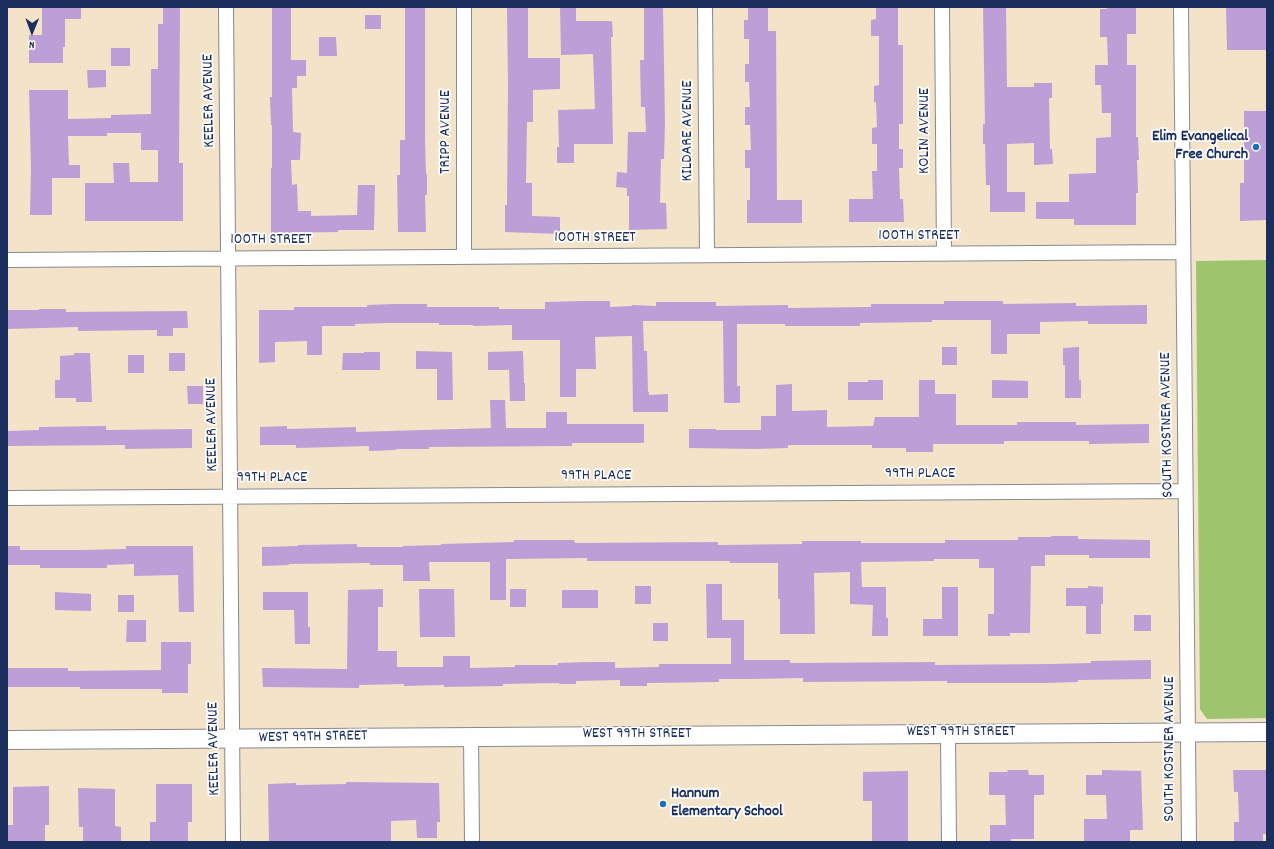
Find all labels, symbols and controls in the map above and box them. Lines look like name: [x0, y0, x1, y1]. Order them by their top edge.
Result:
north arrow: [12, 12, 52, 52]
text: N: [29, 36, 35, 52]
street label: KEELER AVENUE: [200, 54, 220, 148]
street label: KILDARE AVENUE: [679, 80, 699, 182]
street label: KOLIN AVENUE: [916, 88, 936, 174]
street label: TRIPP AVENUE: [437, 90, 457, 174]
place label: Elim Evangelical Free Church: [1152, 128, 1248, 166]
marker: Elim Evangelical Free Church: [1251, 142, 1261, 152]
street label: 100TH STREET: [878, 227, 960, 247]
street label: 100TH STREET: [554, 229, 636, 249]
street label: 100TH STREET: [230, 231, 312, 251]
street label: SOUTH KOSTNER AVENUE: [1157, 352, 1179, 498]
street label: KEELER AVENUE: [203, 378, 223, 472]
street label: 99TH PLACE: [885, 465, 955, 485]
street label: 99TH PLACE: [561, 467, 631, 487]
street label: 99TH PLACE: [237, 469, 307, 489]
street label: SOUTH KOSTNER AVENUE: [1161, 676, 1181, 822]
street label: KEELER AVENUE: [205, 702, 225, 796]
street label: WEST 99TH STREET: [907, 723, 1015, 743]
street label: WEST 99TH STREET: [583, 725, 691, 745]
street label: WEST 99TH STREET: [259, 727, 367, 749]
place label: Hannum Elementary School: [671, 785, 783, 823]
marker: Hannum Elementary School: [658, 799, 668, 809]

